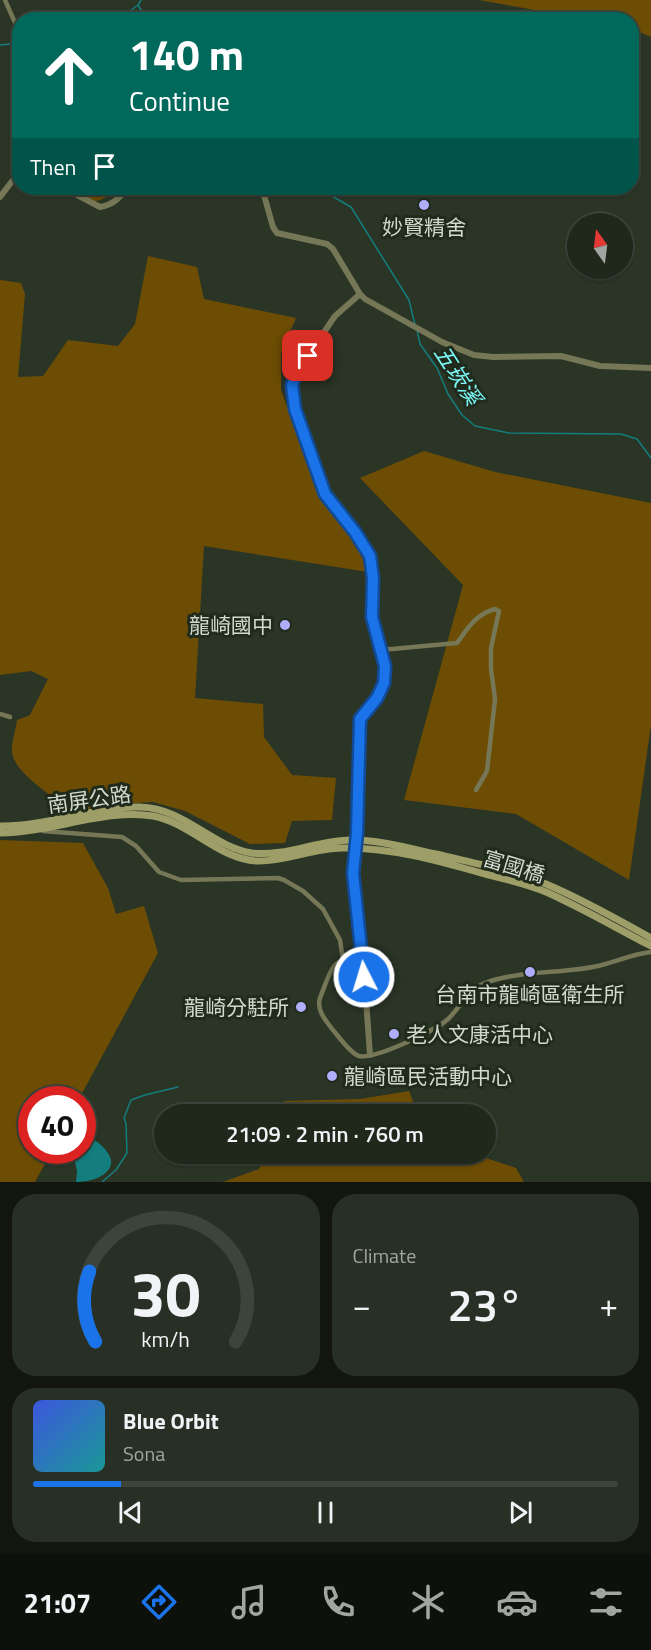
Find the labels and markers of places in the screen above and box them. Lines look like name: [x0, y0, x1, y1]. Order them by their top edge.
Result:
marker: 妙賢精舍: [417, 198, 431, 212]
place label: 妙賢精舍: [382, 211, 466, 243]
pin: [282, 330, 333, 381]
place label: 龍崎國中: [189, 609, 273, 641]
marker: 龍崎國中: [278, 618, 292, 632]
marker: 台南市龍崎區衛生所: [523, 965, 537, 979]
place label: 台南市龍崎區衛生所: [436, 978, 625, 1010]
place label: 龍崎分駐所: [184, 991, 289, 1023]
marker: 龍崎分駐所: [294, 1000, 308, 1014]
place label: 老人文康活中心: [406, 1018, 553, 1050]
marker: 老人文康活中心: [387, 1027, 401, 1041]
place label: 龍崎區民活動中心: [344, 1060, 512, 1092]
marker: 龍崎區民活動中心: [325, 1069, 339, 1083]

